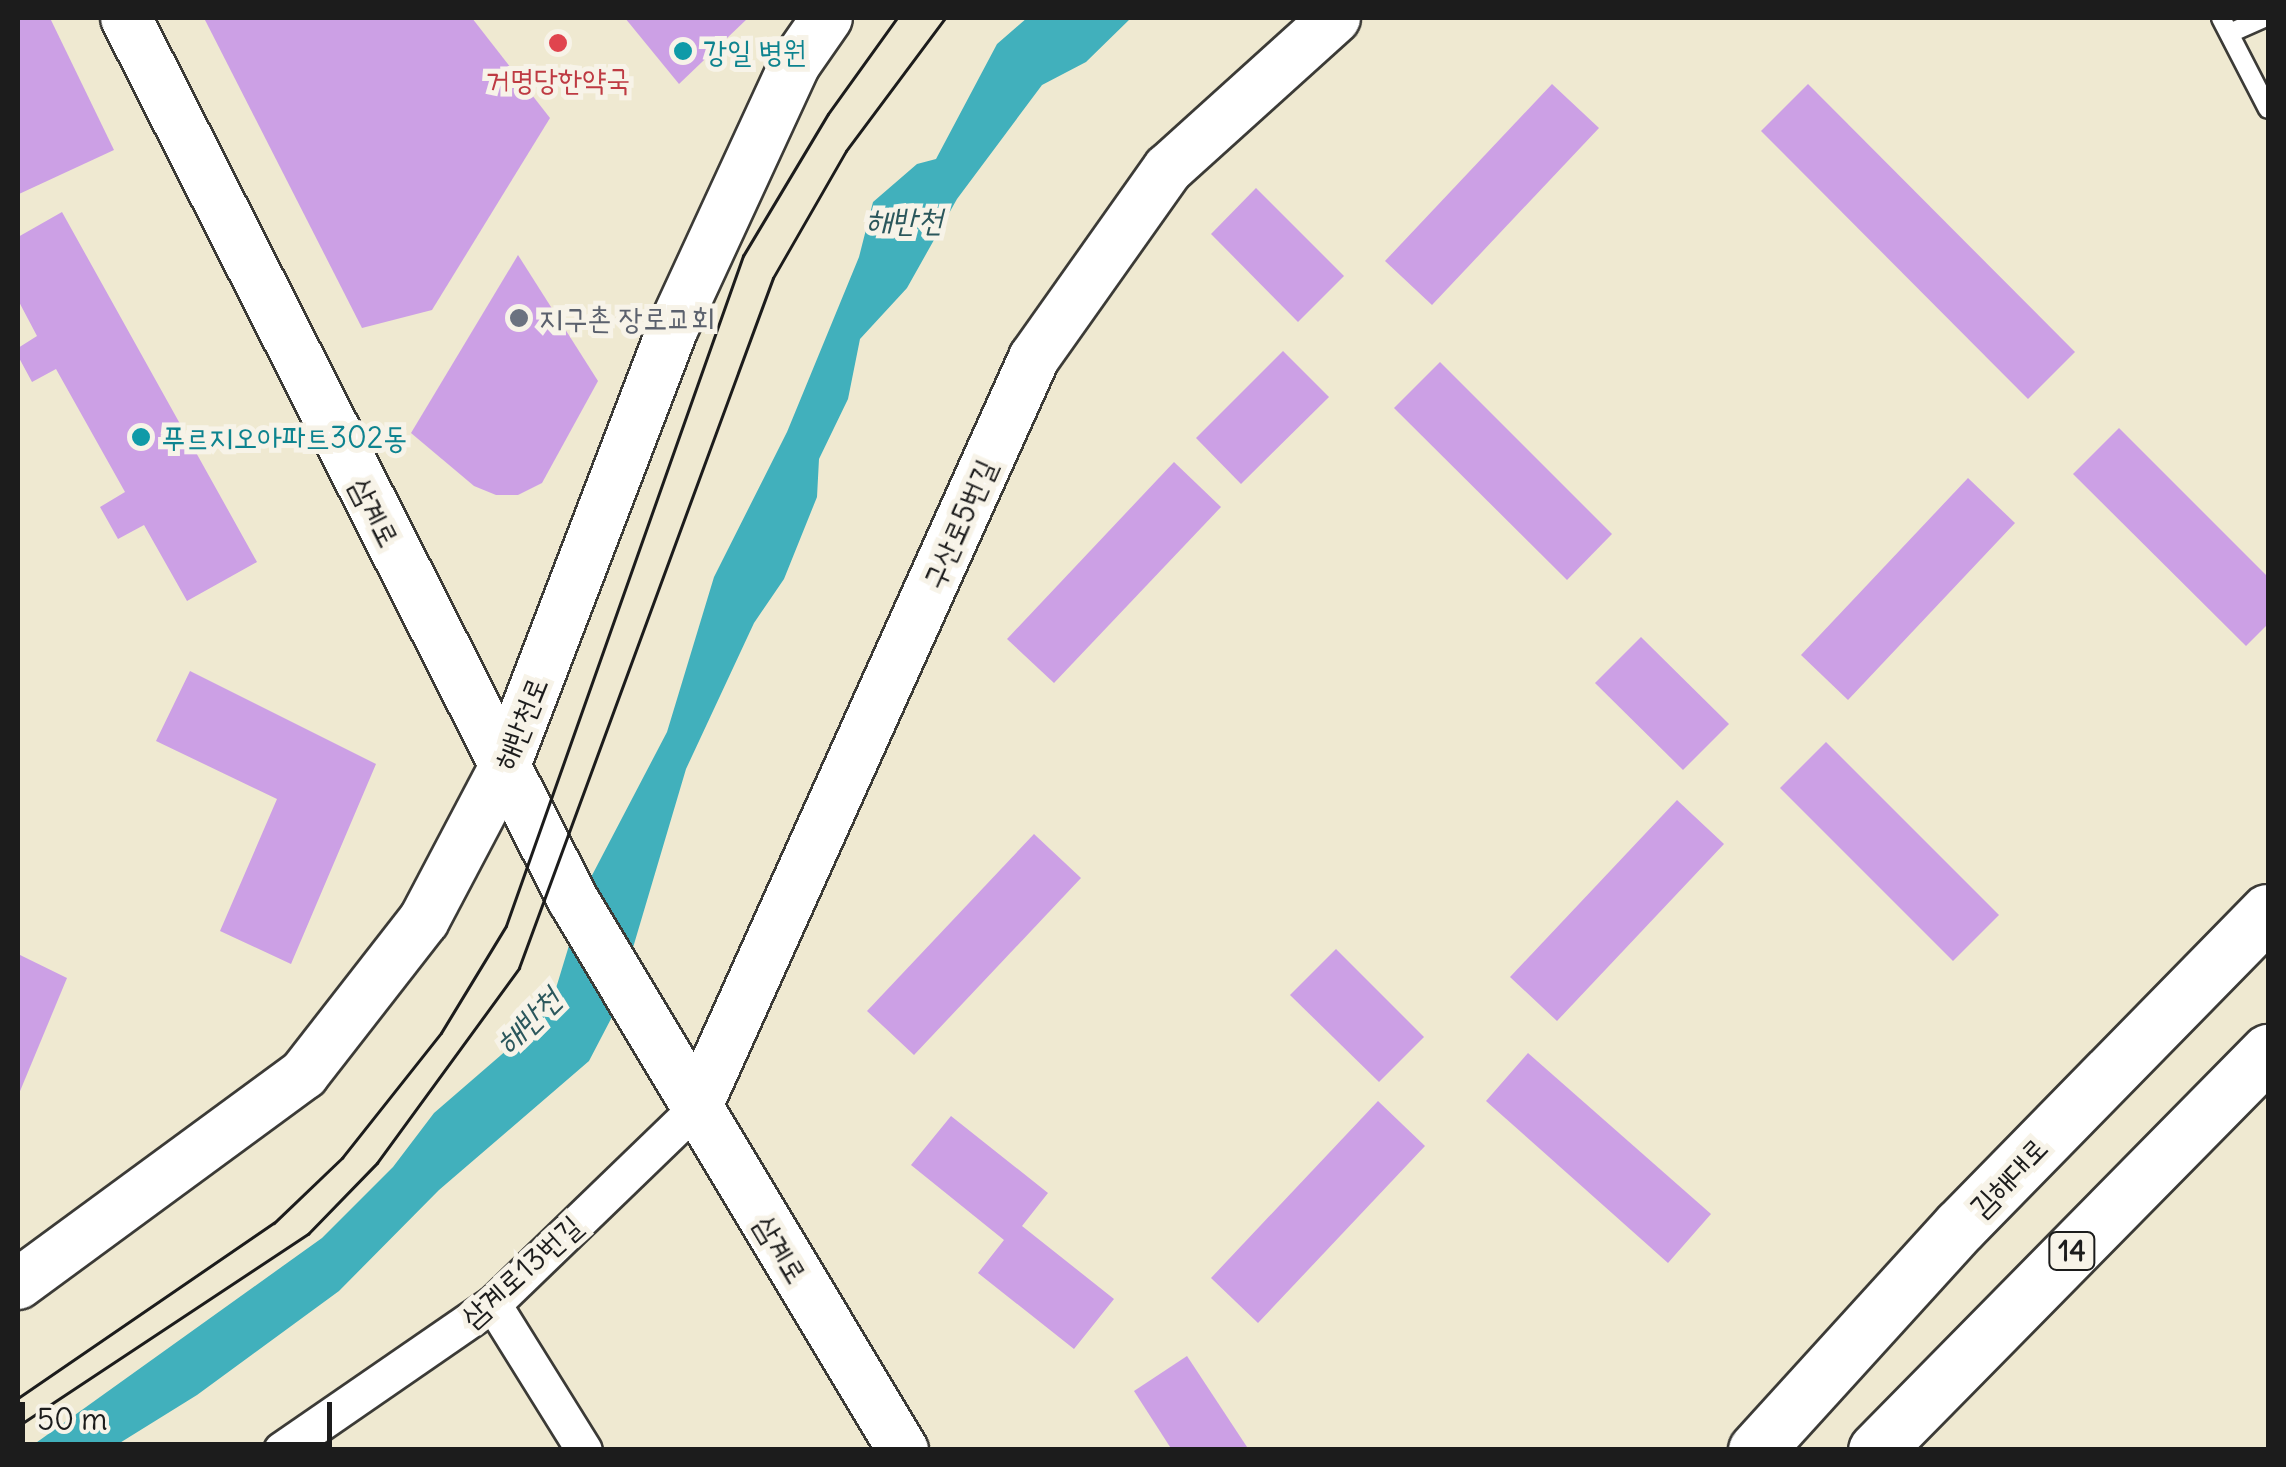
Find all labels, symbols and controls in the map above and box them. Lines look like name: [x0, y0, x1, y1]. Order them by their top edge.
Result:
marker: 거명당한약국: [545, 30, 571, 56]
place label: 강일 병원: [703, 33, 807, 69]
marker: 강일 병원: [672, 40, 694, 62]
place label: 거명당한약국: [486, 61, 630, 97]
water label: 해반천: [865, 201, 943, 239]
place label: 지구촌 장로교회: [539, 300, 715, 336]
marker: 지구촌 장로교회: [508, 307, 530, 329]
place label: 푸르지오아파트302동: [161, 419, 407, 455]
marker: 푸르지오아파트302동: [130, 426, 152, 448]
street label: 구산로5번길: [915, 454, 1003, 594]
street label: 삼계로: [343, 472, 407, 552]
street label: 해반천로: [485, 671, 555, 775]
water label: 해반천: [487, 980, 569, 1062]
street label: 김해대로: [1962, 1130, 2054, 1224]
street label: 삼계로13번길: [453, 1208, 589, 1334]
street label: 삼계로: [747, 1209, 815, 1289]
road number: 14: [2047, 1228, 2097, 1274]
scale bar: [25, 1382, 338, 1444]
text: 50 m: [37, 1400, 107, 1438]

